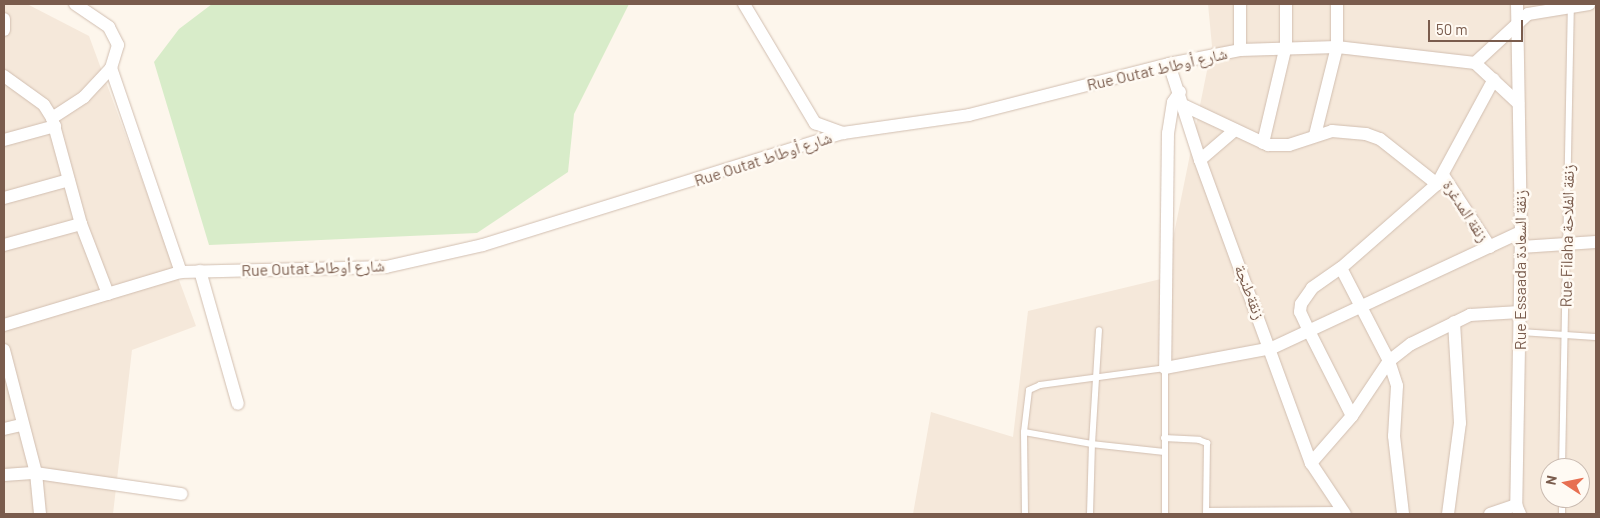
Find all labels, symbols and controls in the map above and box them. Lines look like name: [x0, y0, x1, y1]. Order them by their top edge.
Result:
scale bar: [1430, 10, 1525, 42]
text: 50 m: [1436, 20, 1468, 38]
street label: Rue Outat شارع أوطاط: [1085, 44, 1229, 94]
street label: Rue Outat شارع أوطاط: [692, 128, 834, 190]
street label: Rue Filaha زنقة الفلاحة: [1556, 164, 1578, 308]
street label: زنقة المدغرة: [1439, 177, 1493, 245]
street label: Rue Essaada زنقة السعادة: [1510, 190, 1530, 350]
street label: Rue Outat شارع أوطاط: [241, 256, 385, 280]
street label: زنقةطنجة: [1231, 262, 1269, 322]
north arrow: [1540, 458, 1590, 508]
text: N: [1542, 474, 1560, 486]

